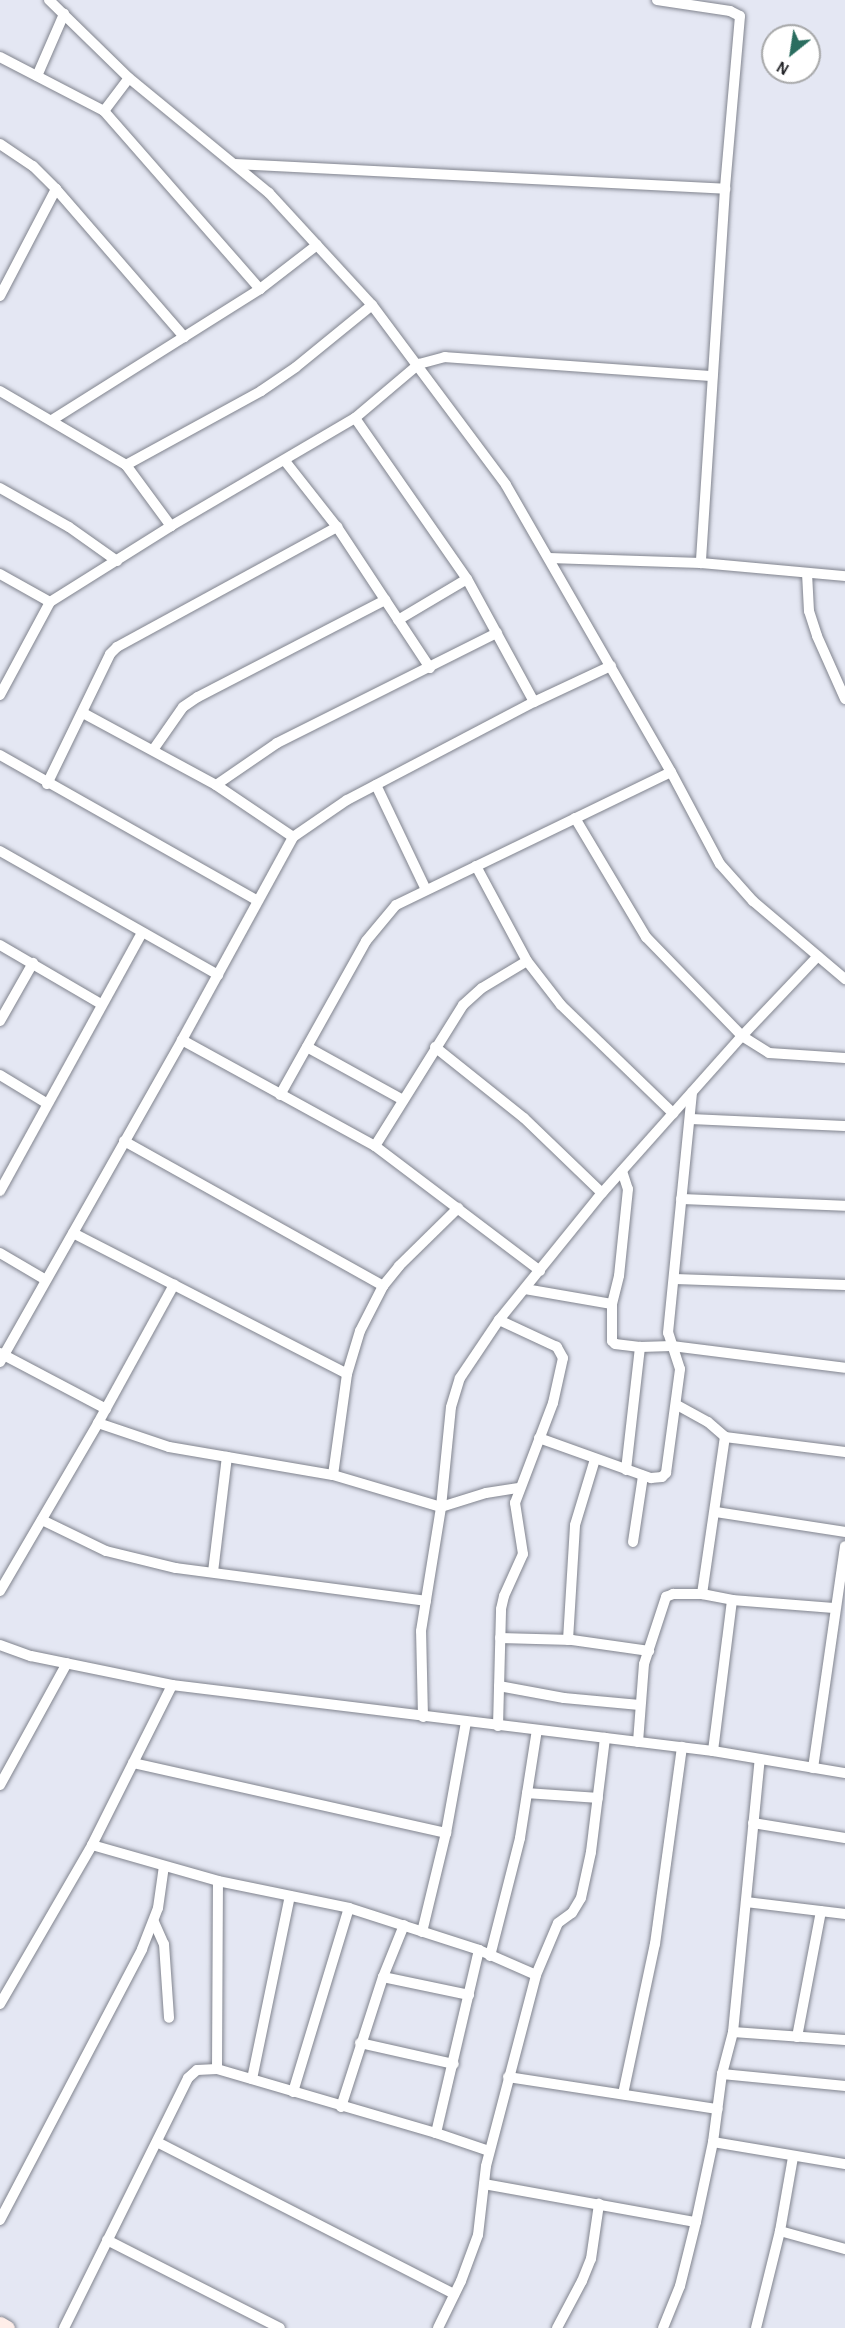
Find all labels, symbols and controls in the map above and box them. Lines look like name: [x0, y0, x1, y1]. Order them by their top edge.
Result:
north arrow: [761, 24, 821, 84]
text: N: [774, 58, 792, 78]

